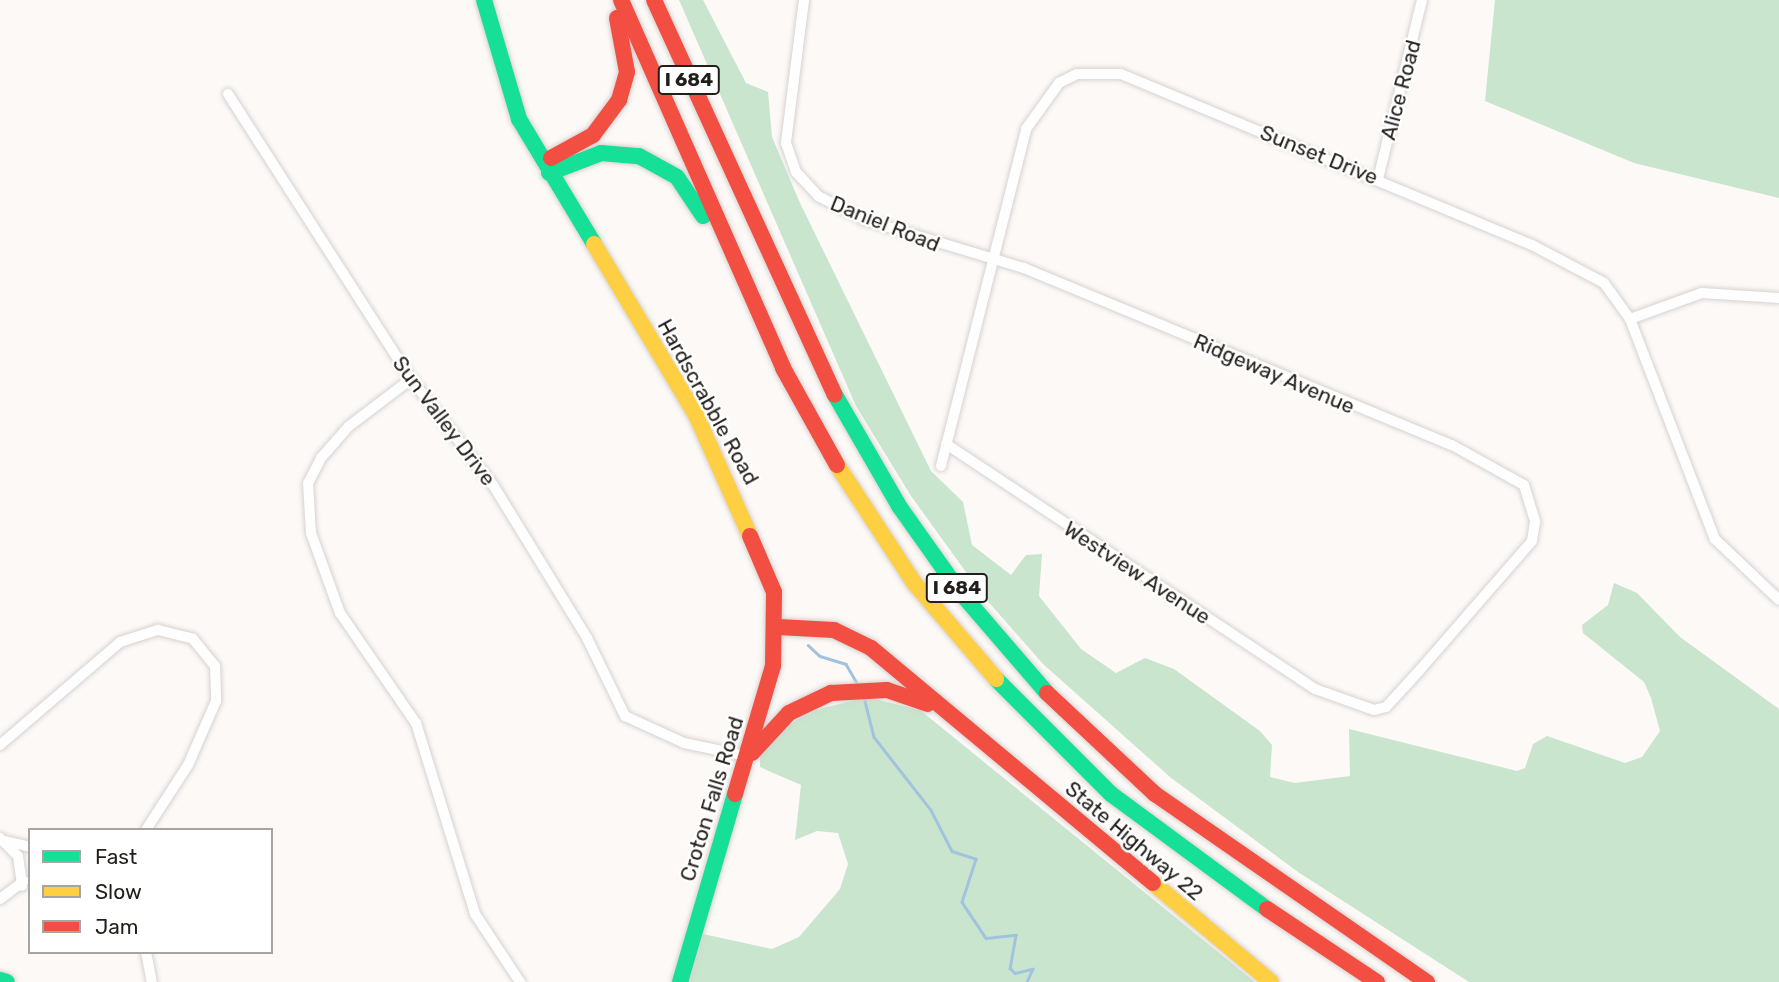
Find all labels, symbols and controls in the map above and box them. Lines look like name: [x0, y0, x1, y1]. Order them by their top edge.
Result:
street label: Alice Road: [1376, 37, 1426, 143]
road number: I 684: [658, 64, 720, 96]
street label: Sunset Drive: [1256, 120, 1382, 190]
street label: Daniel Road: [827, 191, 943, 257]
street label: Hardscrabble Road: [652, 315, 764, 489]
street label: Ridgeway Avenue: [1189, 329, 1359, 419]
street label: Sun Valley Drive: [387, 351, 501, 491]
street label: Westview Avenue: [1059, 516, 1215, 630]
road number: I 684: [926, 572, 988, 604]
street label: Croton Falls Road: [675, 714, 749, 884]
street label: State Highway 22: [1060, 776, 1208, 906]
legend: [28, 828, 273, 954]
text: Fast: [95, 844, 137, 869]
text: Slow: [95, 879, 142, 904]
text: Jam: [95, 914, 139, 939]

